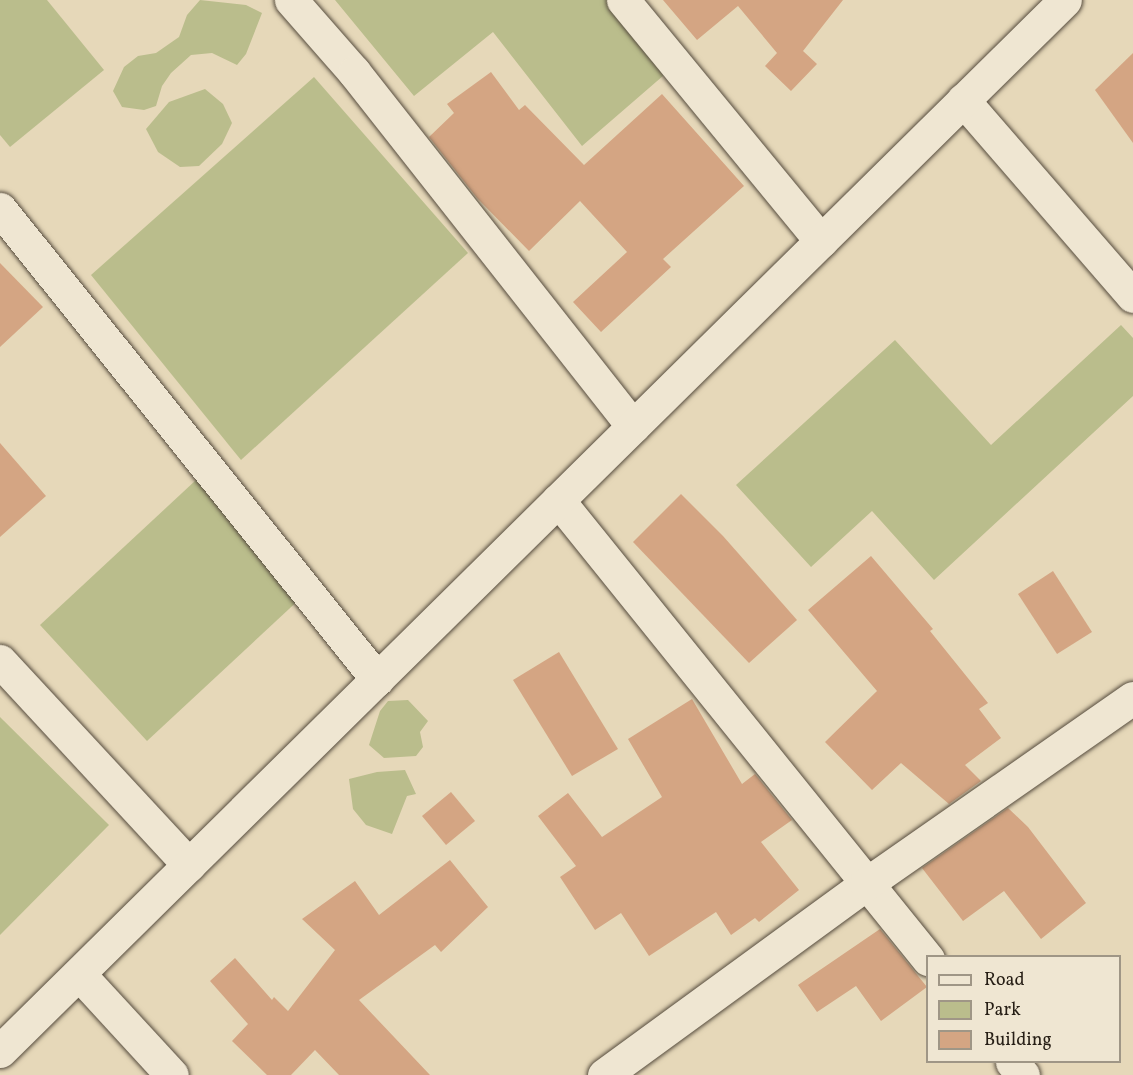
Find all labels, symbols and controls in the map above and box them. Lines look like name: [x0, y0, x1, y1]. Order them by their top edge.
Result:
legend: [926, 955, 1121, 1063]
text: Road: [984, 968, 1025, 993]
text: Park: [984, 998, 1021, 1023]
text: Building: [984, 1028, 1052, 1053]

